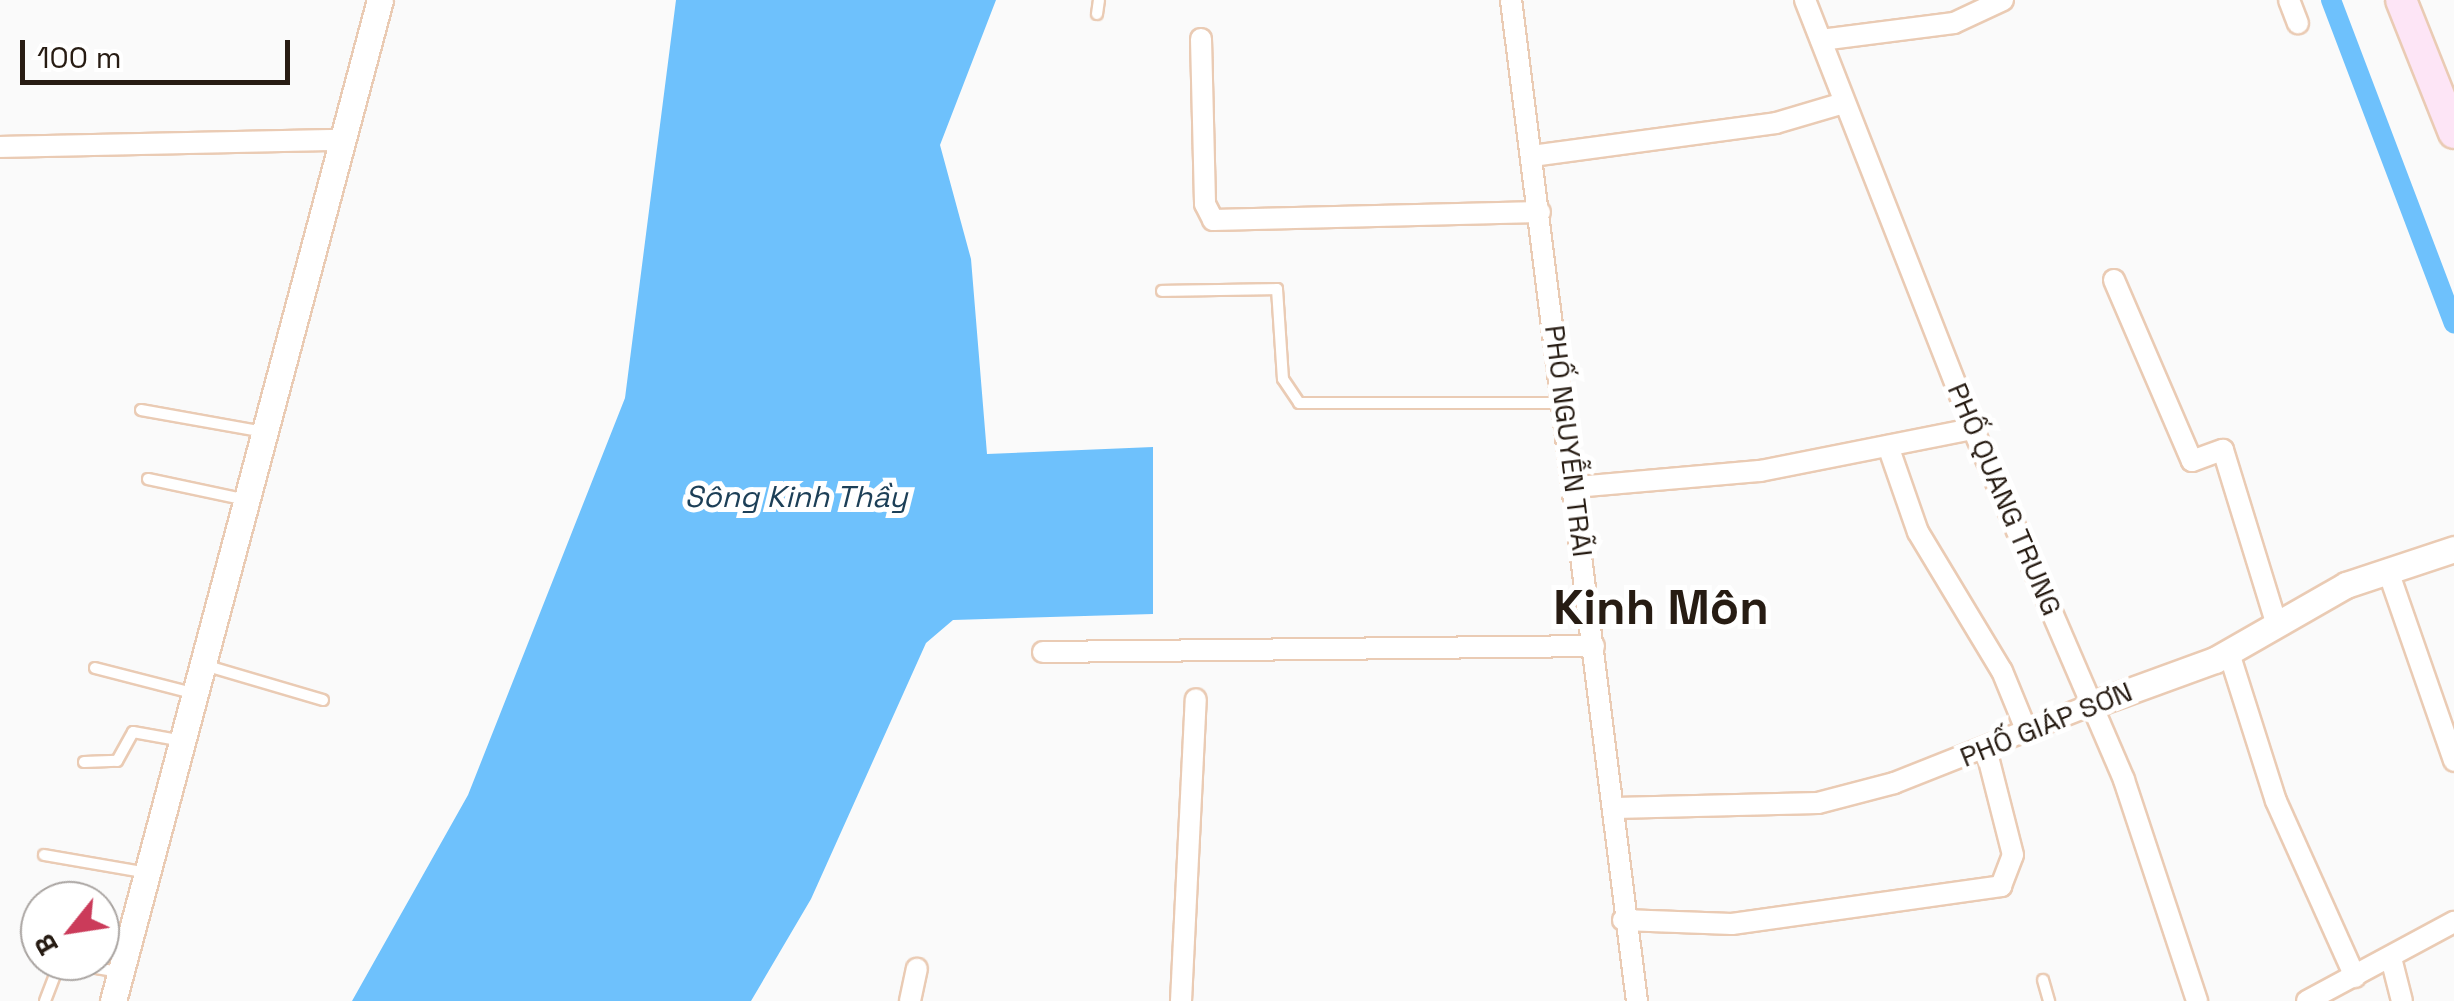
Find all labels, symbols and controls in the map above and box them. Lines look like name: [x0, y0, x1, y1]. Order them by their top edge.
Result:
scale bar: [25, 20, 295, 82]
text: 100 m: [37, 38, 122, 77]
street label: PHỐ NGUYỄN TRÃI: [1538, 323, 1600, 559]
street label: PHỐ QUANG TRUNG: [1941, 377, 2069, 621]
water label: Sông Kinh Thầy: [684, 479, 908, 515]
district label: Kinh Môn: [1553, 579, 1769, 637]
street label: PHỐ GIÁP SƠN: [1955, 674, 2137, 774]
north arrow: [20, 881, 120, 981]
text: B: [26, 928, 66, 962]

